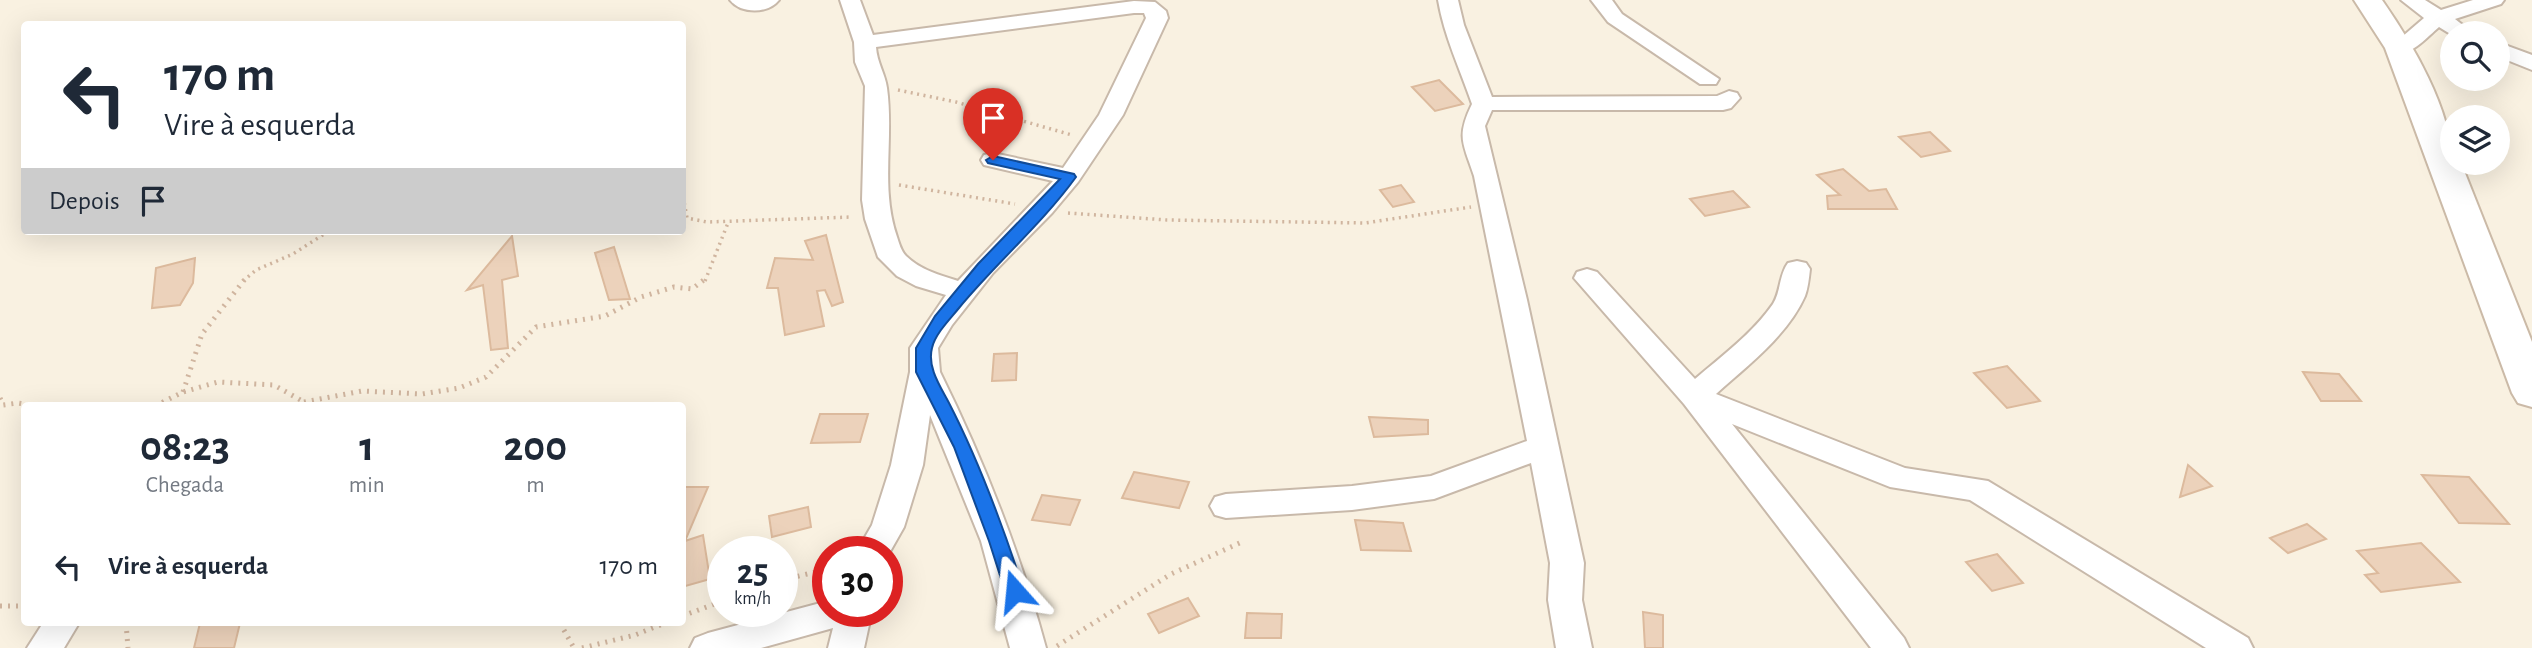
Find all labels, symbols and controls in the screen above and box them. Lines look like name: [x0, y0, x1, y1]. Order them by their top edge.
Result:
map controls: [2440, 21, 2510, 175]
button: search: [2440, 21, 2510, 91]
icon: left: [49, 49, 140, 140]
text: 170 m: [164, 51, 275, 100]
pin: [963, 88, 1023, 160]
icon: arrive: [974, 99, 1012, 137]
button: layers: [2440, 105, 2510, 175]
text: Vire à esquerda: [164, 109, 356, 141]
icon: arrive: [134, 182, 172, 220]
text: Depois: [49, 188, 120, 214]
text: 08:23: [140, 426, 230, 468]
text: 1: [359, 426, 374, 468]
text: 200: [504, 426, 567, 468]
text: Chegada: [146, 474, 224, 497]
text: min: [349, 474, 385, 497]
text: m: [526, 474, 545, 497]
speed limit sign: 30: [812, 536, 903, 627]
icon: left: [49, 548, 87, 586]
text: Vire à esquerda: [108, 553, 269, 579]
text: 170 m: [599, 553, 658, 579]
position arrow: [978, 554, 1052, 628]
text: 25: [737, 555, 768, 590]
text: km/h: [734, 590, 771, 608]

